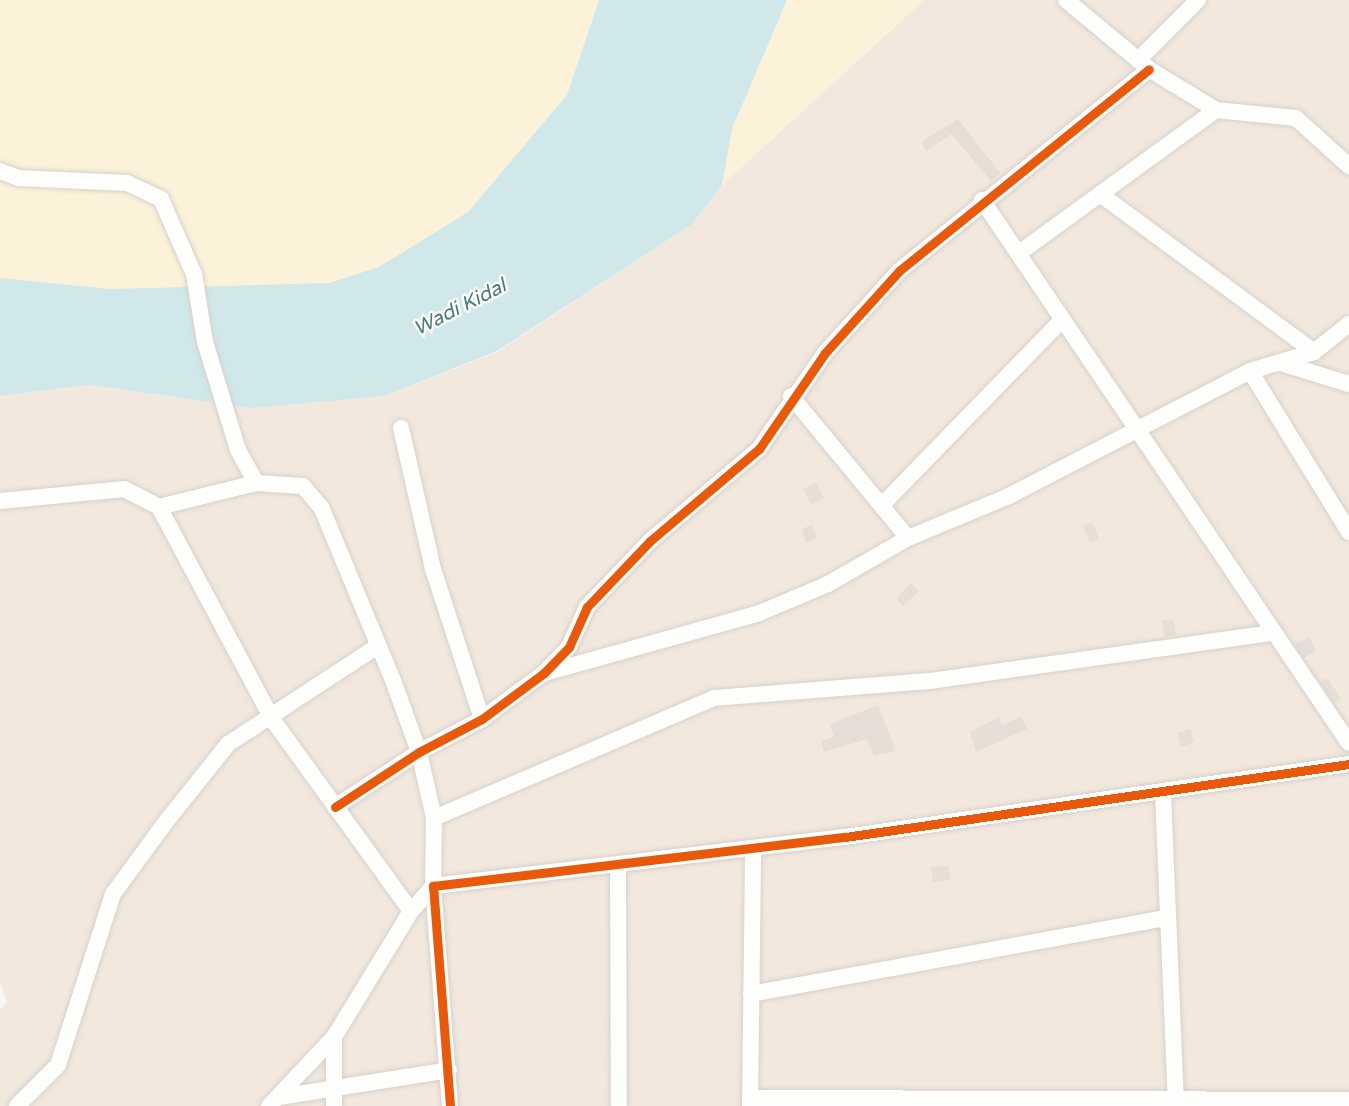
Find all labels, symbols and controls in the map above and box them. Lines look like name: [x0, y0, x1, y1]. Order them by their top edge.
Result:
water label: Wadi Kidal: [410, 274, 510, 342]

